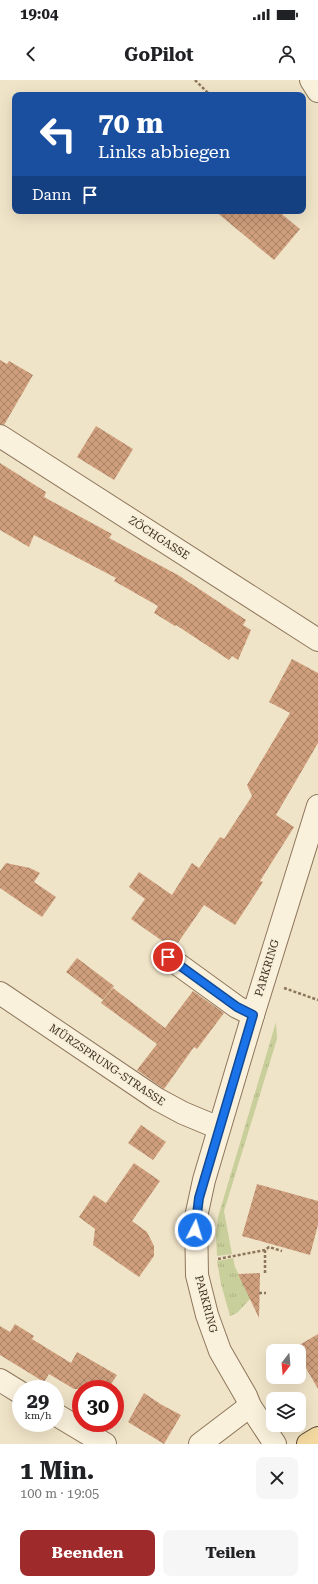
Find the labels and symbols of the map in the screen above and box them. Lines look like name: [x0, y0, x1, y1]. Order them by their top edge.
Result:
street label: ZÖCHGASSE: [126, 513, 192, 562]
street label: PARKRING: [252, 937, 282, 998]
pin: [151, 940, 185, 974]
street label: MÜRZSPRUNG-STRASSE: [47, 1021, 168, 1109]
position arrow: [174, 1209, 216, 1251]
street label: PARKRING: [192, 1274, 220, 1335]
north arrow: [266, 1344, 306, 1384]
speed limit sign: 30: [72, 1380, 124, 1432]

